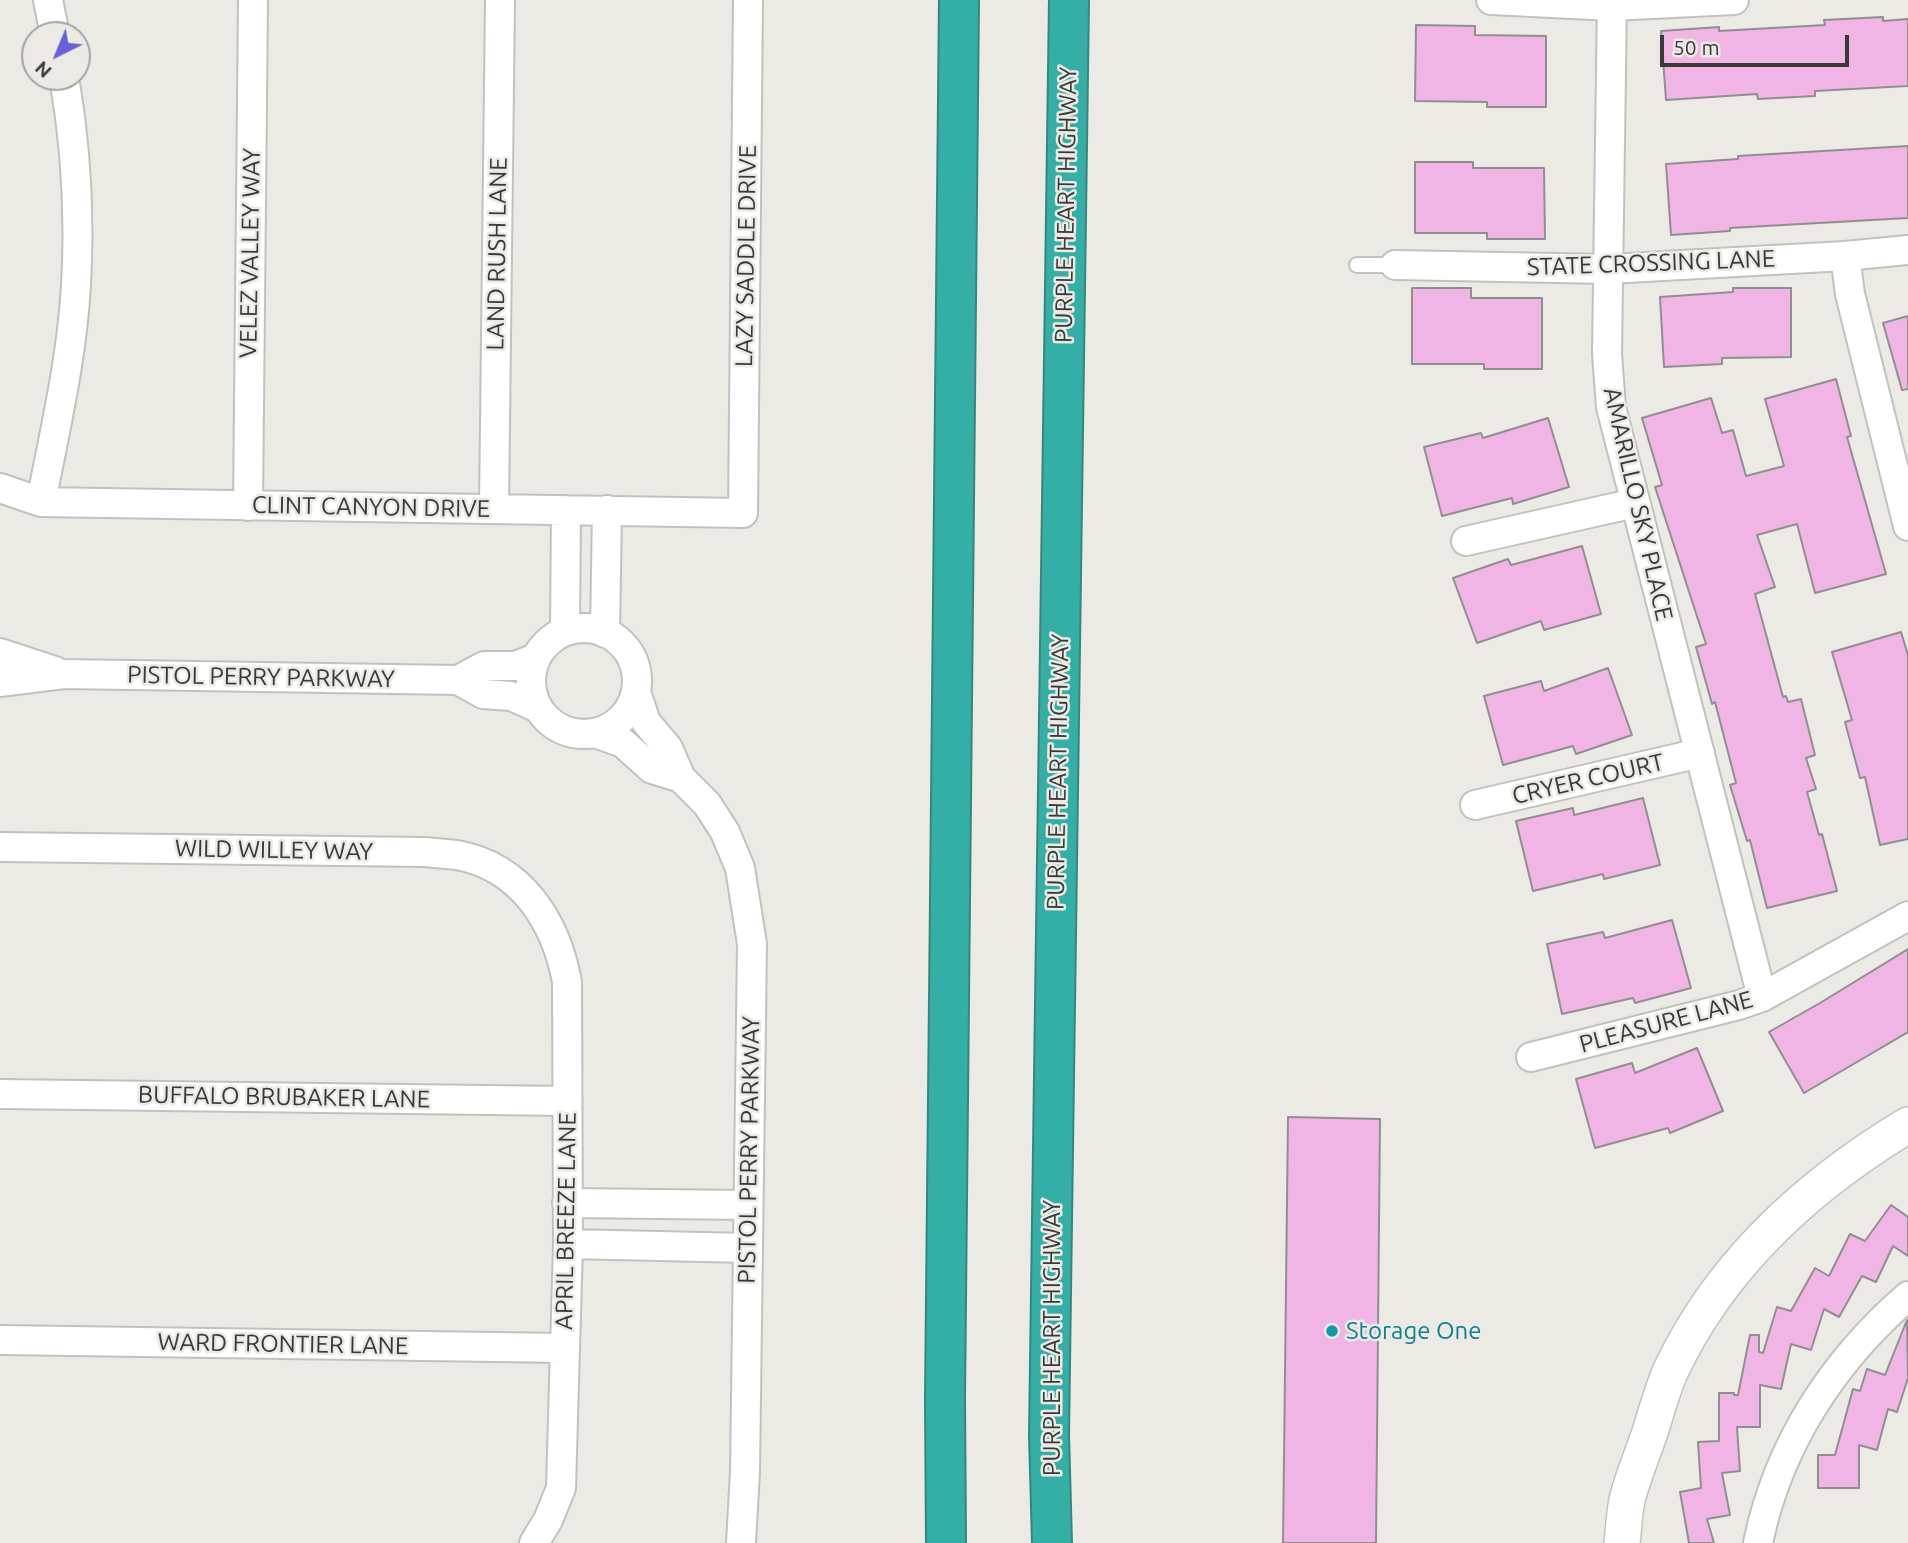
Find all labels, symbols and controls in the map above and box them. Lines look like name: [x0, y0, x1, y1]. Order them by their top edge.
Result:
north arrow: [21, 21, 91, 91]
scale bar: [1663, 21, 1852, 65]
text: 50 m: [1673, 35, 1720, 59]
text: N: [30, 57, 56, 83]
street label: PURPLE HEART HIGHWAY: [1049, 67, 1083, 343]
street label: LAZY SADDLE DRIVE: [730, 145, 762, 367]
street label: VELEZ VALLEY WAY: [234, 148, 266, 358]
street label: LAND RUSH LANE: [481, 157, 513, 351]
street label: STATE CROSSING LANE: [1526, 244, 1776, 282]
street label: AMARILLO SKY PLACE: [1597, 384, 1679, 624]
street label: CLINT CANYON DRIVE: [252, 491, 490, 523]
street label: PURPLE HEART HIGHWAY: [1041, 634, 1075, 910]
street label: PISTOL PERRY PARKWAY: [127, 660, 395, 694]
street label: CRYER COURT: [1509, 748, 1667, 810]
street label: WILD WILLEY WAY: [175, 834, 373, 866]
street label: PLEASURE LANE: [1576, 985, 1756, 1059]
street label: PISTOL PERRY PARKWAY: [732, 1016, 766, 1284]
street label: BUFFALO BRUBAKER LANE: [138, 1080, 430, 1114]
street label: APRIL BREEZE LANE: [550, 1112, 582, 1330]
street label: PURPLE HEART HIGHWAY: [1038, 1200, 1066, 1476]
place label: Storage One: [1346, 1317, 1482, 1345]
marker: Storage One: [1324, 1323, 1340, 1339]
street label: WARD FRONTIER LANE: [157, 1327, 409, 1361]

